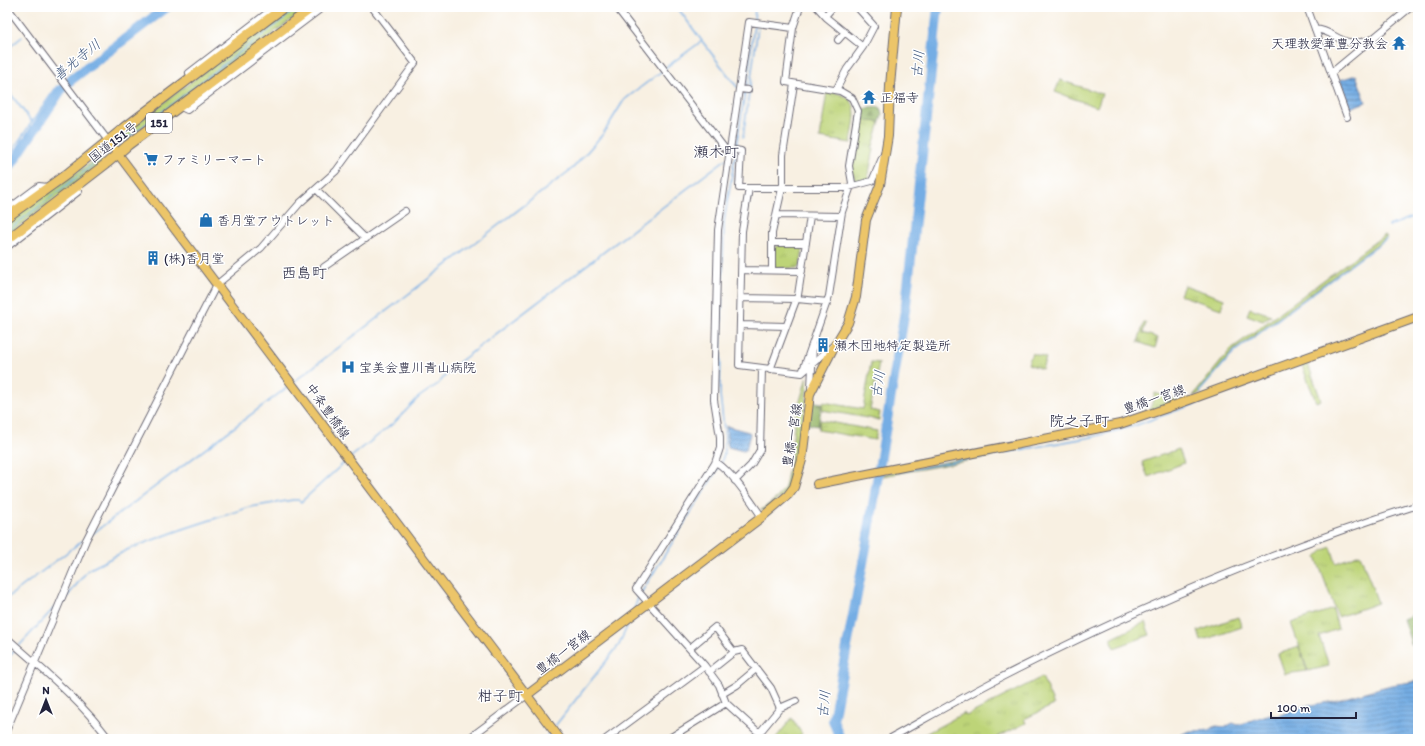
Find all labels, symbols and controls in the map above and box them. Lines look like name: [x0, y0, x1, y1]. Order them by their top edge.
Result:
temple icon: 天理教愛華豊分教会: [1391, 35, 1407, 51]
water label: 善光寺川: [50, 36, 104, 84]
place label: 天理教愛華豊分教会: [1271, 36, 1388, 51]
water label: 古川: [908, 49, 928, 79]
temple icon: 正福寺: [861, 89, 877, 105]
place label: 正福寺: [880, 90, 919, 105]
road number: 151: [146, 113, 172, 133]
street label: 国道151号: [86, 118, 140, 166]
district label: 瀬木町: [693, 143, 739, 161]
supermarket icon: ファミリーマート: [143, 151, 159, 167]
place label: ファミリーマート: [162, 152, 266, 167]
shop icon: 香月堂アウトレット: [198, 212, 214, 228]
place label: 香月堂アウトレット: [217, 213, 335, 228]
building icon: (株)香月堂: [145, 250, 161, 266]
place label: (株)香月堂: [164, 251, 224, 266]
district label: 西島町: [281, 264, 327, 282]
building icon: 瀬木団地特定製造所: [815, 337, 831, 353]
place label: 瀬木団地特定製造所: [834, 338, 951, 353]
hospital icon: 宝美会豊川青山病院: [340, 359, 356, 375]
place label: 宝美会豊川青山病院: [359, 360, 476, 375]
water label: 古川: [867, 369, 889, 399]
street label: 中条豊橋線: [303, 380, 354, 443]
street label: 豊橋一宮線: [1121, 381, 1188, 417]
street label: 豊橋一宮線: [780, 401, 805, 468]
district label: 院之子町: [1049, 412, 1110, 430]
street label: 豊橋一宮線: [533, 626, 594, 678]
north arrow: [26, 680, 66, 720]
text: N: [42, 684, 50, 697]
district label: 柑子町: [477, 687, 523, 705]
water label: 古川: [814, 689, 834, 719]
scale bar: [1271, 694, 1356, 720]
text: 100 m: [1277, 701, 1310, 715]

